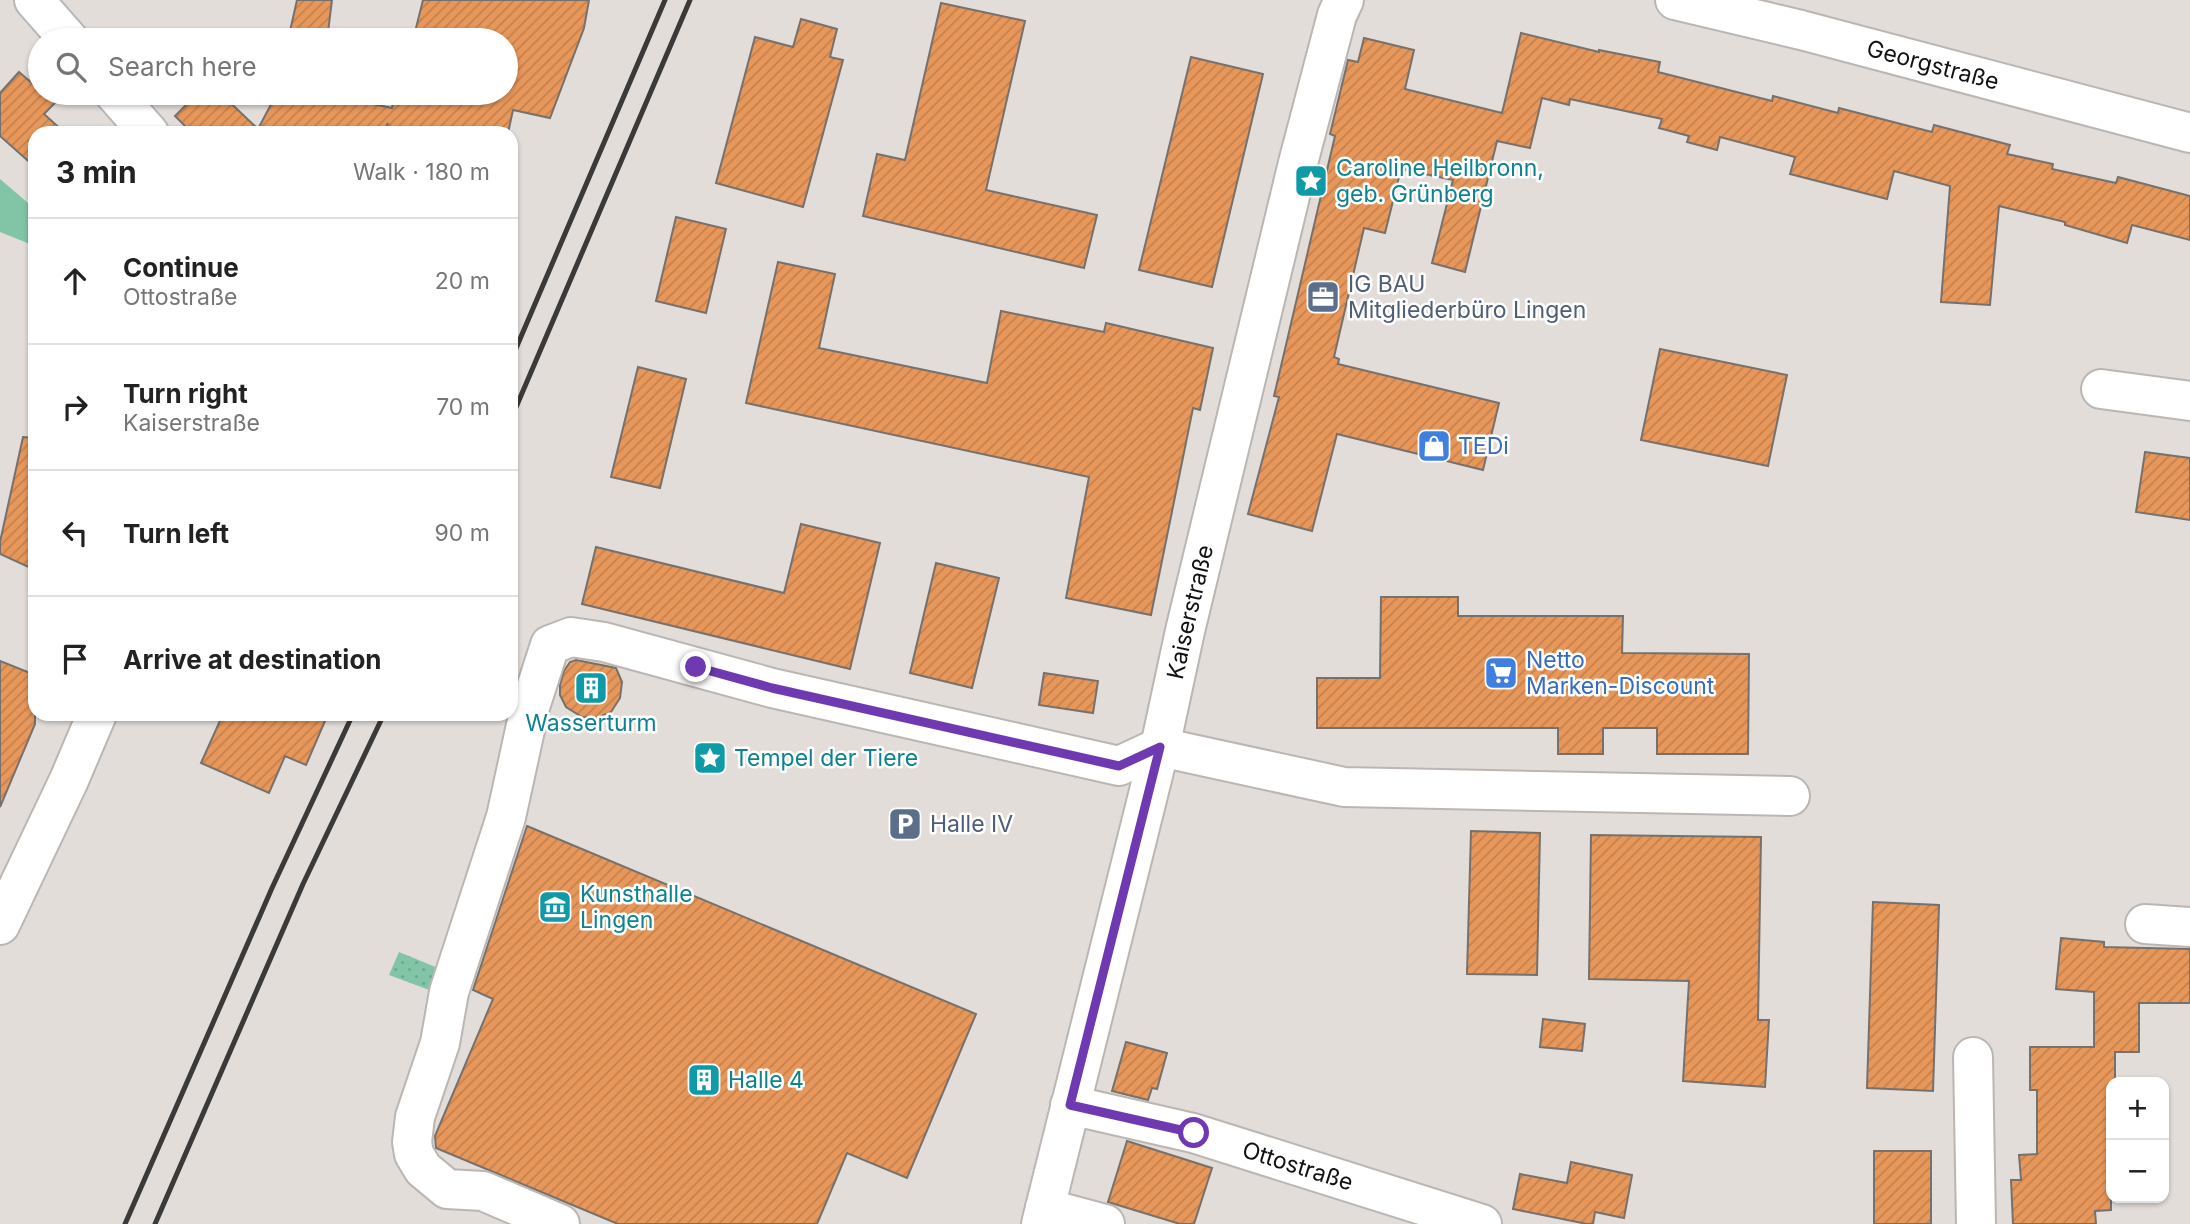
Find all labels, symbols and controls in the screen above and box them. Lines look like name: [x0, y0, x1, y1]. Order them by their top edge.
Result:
search box: [28, 28, 518, 105]
street label: Georgstraße: [1864, 34, 2002, 96]
icon: search: [52, 48, 90, 86]
text: Search here: [108, 51, 257, 82]
text: 3 min: [56, 154, 137, 190]
place label: Caroline Heilbronn, geb. Grünberg: [1336, 154, 1544, 208]
text: Walk · 180 m: [353, 158, 490, 186]
place icon: Caroline Heilbronn, geb. Grünberg: [1292, 162, 1330, 200]
text: Continue: [123, 252, 239, 283]
icon: ahead: [56, 262, 94, 300]
text: 20 m: [435, 267, 490, 295]
place label: IG BAU Mitgliederbüro Lingen: [1348, 270, 1586, 324]
office icon: IG BAU Mitgliederbüro Lingen: [1304, 278, 1342, 316]
text: Ottostraße: [123, 283, 237, 311]
text: Turn right: [123, 378, 248, 409]
icon: right: [56, 388, 94, 426]
text: 70 m: [436, 393, 490, 421]
text: Kaiserstraße: [123, 409, 260, 437]
shop icon: TEDi: [1415, 427, 1453, 465]
place label: TEDi: [1458, 432, 1509, 460]
icon: left: [56, 514, 94, 552]
text: Turn left: [123, 518, 229, 549]
text: 90 m: [435, 519, 490, 547]
street label: Kaiserstraße: [1161, 542, 1219, 682]
icon: arrive: [56, 640, 94, 678]
text: Arrive at destination: [123, 644, 382, 675]
place label: Netto Marken-Discount: [1526, 646, 1715, 700]
route end: [680, 651, 711, 682]
supermarket icon: Netto Marken-Discount: [1482, 654, 1520, 692]
building icon: Wasserturm: [572, 669, 610, 707]
place label: Wasserturm: [525, 709, 657, 737]
place icon: Tempel der Tiere: [691, 739, 729, 777]
place label: Tempel der Tiere: [734, 744, 918, 772]
parking icon: Halle IV: [886, 805, 924, 843]
place label: Halle IV: [930, 810, 1013, 838]
place label: Kunsthalle Lingen: [580, 880, 693, 934]
museum icon: Kunsthalle Lingen: [536, 888, 574, 926]
building icon: Halle 4: [685, 1061, 723, 1099]
place label: Halle 4: [728, 1066, 804, 1094]
map controls: [2106, 1077, 2169, 1203]
button: +: [2106, 1077, 2169, 1140]
route start: [1178, 1117, 1209, 1148]
street label: Ottostraße: [1239, 1135, 1357, 1197]
button: −: [2106, 1140, 2169, 1203]

